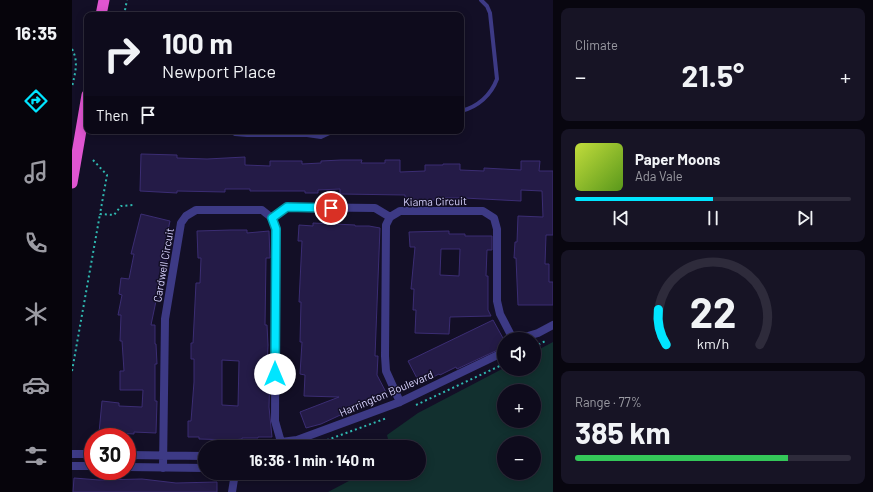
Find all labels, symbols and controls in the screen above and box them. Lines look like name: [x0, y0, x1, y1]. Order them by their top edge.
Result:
text: 16:35: [15, 22, 57, 44]
text: 100 m: [162, 26, 233, 60]
icon: right: [96, 28, 148, 80]
text: Climate: [575, 37, 618, 53]
text: 21.5°: [682, 57, 744, 93]
text: Newport Place: [162, 60, 276, 82]
text: −: [575, 63, 586, 89]
text: +: [840, 63, 851, 89]
icon: directions: [22, 87, 50, 115]
icon: arrive: [137, 104, 159, 126]
text: Then: [96, 106, 129, 124]
text: Paper Moons: [635, 150, 720, 168]
icon: music: [22, 158, 50, 186]
text: Ada Vale: [635, 168, 683, 184]
pin: [314, 191, 348, 225]
street label: Kiama Circuit: [403, 194, 467, 208]
icon: arrive: [320, 197, 342, 219]
icon: previous: [610, 207, 632, 229]
icon: pause: [702, 207, 724, 229]
icon: next: [794, 207, 816, 229]
street label: Cardwell Circuit: [150, 227, 176, 303]
icon: phone: [22, 229, 50, 257]
text: 22: [690, 285, 736, 335]
icon: climate: [22, 300, 50, 328]
map controls: [497, 332, 541, 480]
button: sound: [497, 332, 541, 376]
text: km/h: [697, 334, 729, 351]
position arrow: [254, 353, 296, 395]
street label: Harrington Boulevard: [337, 367, 435, 419]
icon: car: [22, 371, 50, 399]
button: +: [497, 384, 541, 428]
text: Range · 77%: [575, 394, 642, 410]
text: 385 km: [575, 414, 671, 450]
speed limit sign: 30: [84, 428, 136, 480]
button: −: [497, 436, 541, 480]
icon: filters: [22, 442, 50, 470]
text: 16:36 · 1 min · 140 m: [249, 451, 375, 469]

